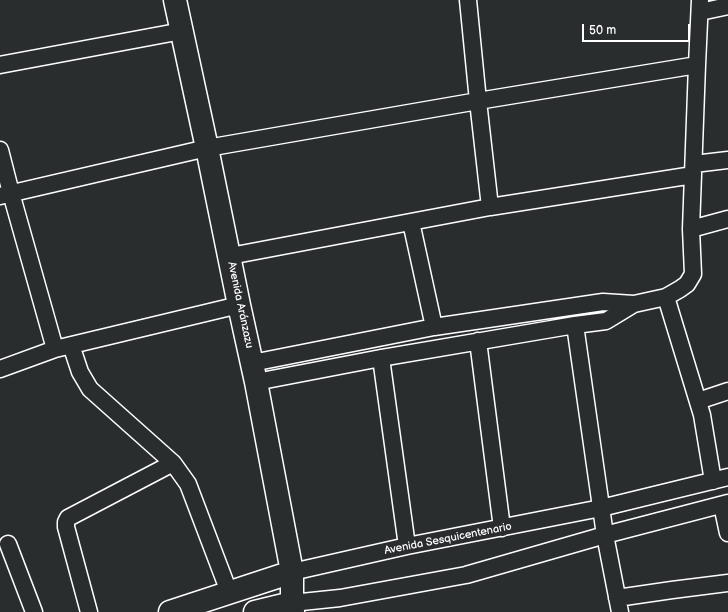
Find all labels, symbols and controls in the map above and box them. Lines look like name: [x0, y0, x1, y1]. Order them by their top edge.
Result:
scale bar: [584, 16, 692, 42]
text: 50 m: [589, 23, 616, 38]
street label: Avenida Aránzazu: [224, 261, 256, 349]
street label: Avenida Sesquicentenario: [383, 520, 513, 558]

